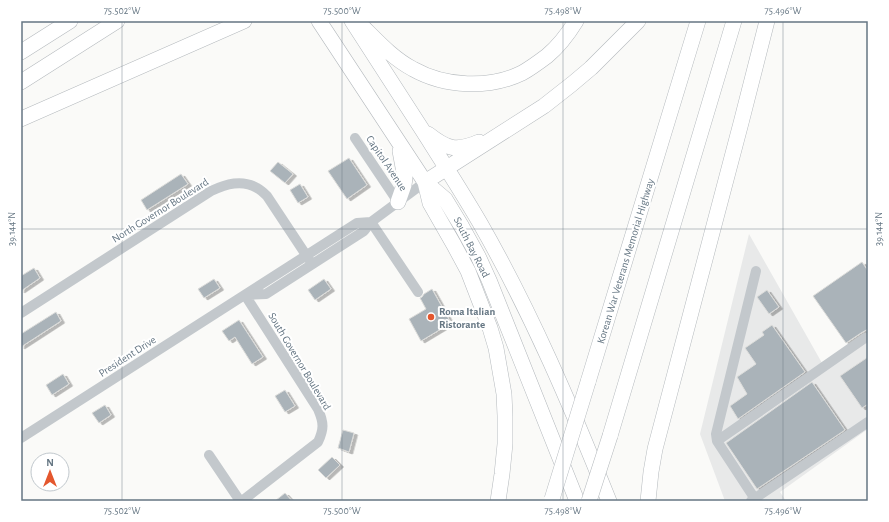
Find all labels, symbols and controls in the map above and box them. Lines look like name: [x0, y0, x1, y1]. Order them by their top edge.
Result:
text: 75.502°W: [104, 6, 140, 16]
text: 75.500°W: [323, 6, 361, 16]
text: 75.498°W: [545, 6, 582, 16]
text: 75.496°W: [765, 6, 801, 16]
street label: Capitol Avenue: [364, 133, 409, 193]
street label: North Governor Boulevard: [110, 176, 211, 245]
street label: Korean War Veterans Memorial Highway: [595, 177, 656, 345]
text: 39.144°N: [7, 212, 17, 246]
text: 39.144°N: [874, 212, 884, 246]
street label: South Bay Road: [452, 215, 492, 280]
place label: Roma Italian Ristorante: [439, 306, 495, 330]
street label: South Governor Boulevard: [266, 311, 333, 412]
marker: Roma Italian Ristorante: [426, 312, 436, 322]
street label: President Drive: [97, 334, 158, 379]
north arrow: [30, 452, 70, 492]
text: N: [46, 457, 54, 468]
text: 75.502°W: [104, 506, 140, 516]
text: 75.500°W: [323, 506, 361, 516]
text: 75.498°W: [545, 506, 582, 516]
text: 75.496°W: [765, 506, 801, 516]

